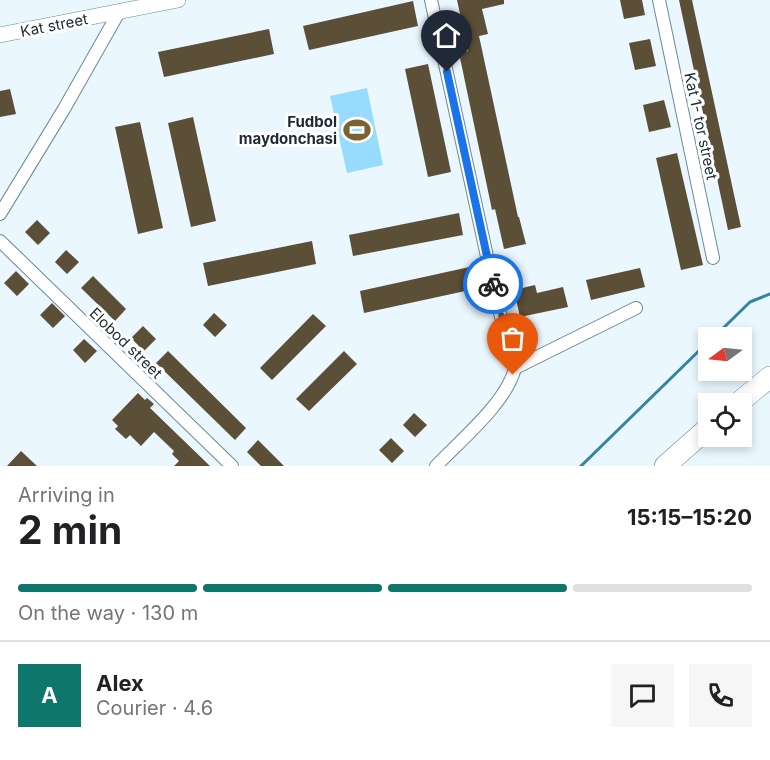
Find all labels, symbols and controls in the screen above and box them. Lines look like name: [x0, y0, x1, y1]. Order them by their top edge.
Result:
street label: Kat street: [19, 9, 89, 41]
pin: [421, 10, 472, 72]
icon: home: [430, 19, 463, 52]
street label: Kat 1- tor street: [680, 71, 722, 181]
place label: Fudbol maydonchasi: [239, 112, 337, 148]
sports icon: Fudbol maydonchasi: [342, 115, 372, 145]
courier: [463, 254, 523, 314]
icon: bike: [477, 268, 510, 301]
street label: Elobod street: [86, 304, 166, 382]
pin: [487, 313, 538, 375]
icon: bag: [496, 322, 529, 355]
north arrow: [698, 327, 752, 381]
map controls: [698, 327, 752, 447]
button: locate: [698, 393, 752, 447]
text: Arriving in: [18, 483, 115, 507]
text: 15:15–15:20: [627, 504, 752, 530]
text: 2 min: [18, 506, 122, 553]
text: On the way · 130 m: [18, 601, 198, 625]
button: chat: [611, 664, 674, 727]
button: phone: [689, 664, 752, 727]
text: Alex: [96, 670, 144, 696]
text: A: [41, 682, 58, 708]
text: Courier · 4.6: [96, 696, 213, 720]

